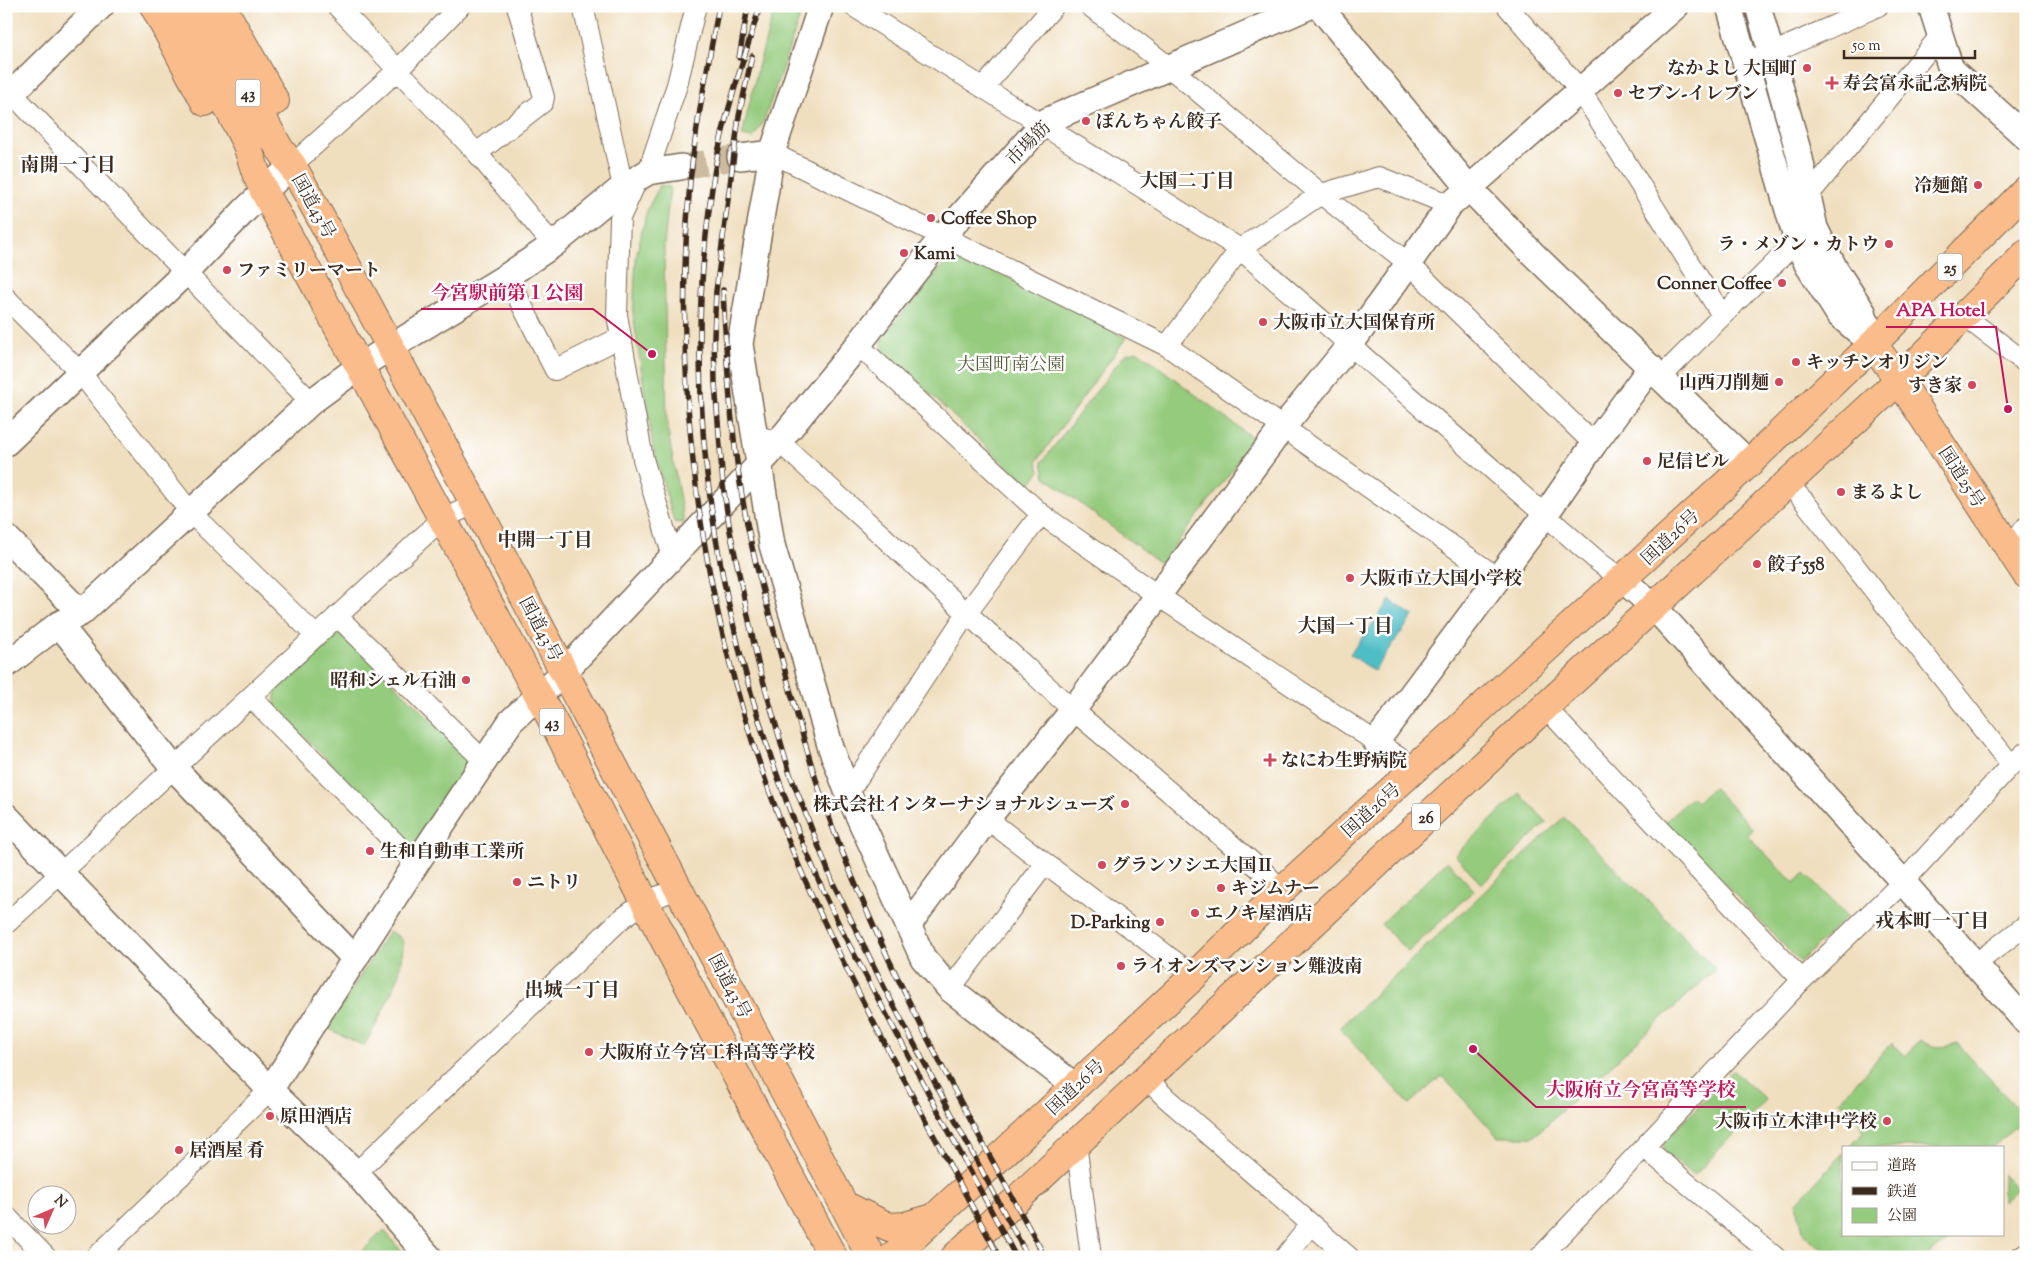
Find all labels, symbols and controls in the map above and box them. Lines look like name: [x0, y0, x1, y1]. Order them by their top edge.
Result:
scale bar: [1844, 28, 1976, 60]
text: 50 m: [1851, 36, 1881, 57]
place label: なかよし 大国町: [1667, 57, 1797, 83]
marker: なかよし 大国町: [1801, 62, 1813, 74]
place label: 寿会富永記念病院: [1843, 72, 1987, 98]
marker: 寿会富永記念病院: [1825, 76, 1839, 90]
road number: 43: [236, 80, 260, 106]
place label: セブン-イレブン: [1628, 82, 1759, 108]
marker: セブン-イレブン: [1612, 87, 1624, 99]
place label: ぽんちゃん餃子: [1096, 110, 1222, 136]
marker: ぽんちゃん餃子: [1080, 115, 1092, 127]
street label: 市場筋: [1001, 116, 1058, 173]
district label: 南開一丁目: [20, 153, 116, 180]
district label: 大国二丁目: [1139, 169, 1235, 196]
street label: 国道43号: [284, 170, 341, 244]
place label: 冷麺館: [1914, 174, 1968, 200]
marker: 冷麺館: [1972, 179, 1984, 191]
place label: Coffee Shop: [941, 207, 1037, 233]
marker: Coffee Shop: [925, 212, 937, 224]
place label: ラ・メゾン・カトウ: [1718, 233, 1879, 259]
marker: ラ・メゾン・カトウ: [1883, 238, 1895, 250]
place label: Kami: [914, 242, 956, 268]
marker: Kami: [898, 247, 910, 259]
road number: 25: [1938, 253, 1962, 280]
place label: ファミリーマート: [237, 259, 381, 285]
marker: ファミリーマート: [221, 264, 233, 276]
place label: Conner Coffee: [1657, 272, 1773, 298]
callout: 今宮駅前第１公園: [421, 275, 593, 309]
marker: Conner Coffee: [1776, 277, 1788, 289]
text: 今宮駅前第１公園: [431, 281, 583, 308]
callout: APA Hotel: [1886, 293, 1996, 327]
text: APA Hotel: [1896, 298, 1987, 325]
place label: 大阪市立大国保育所: [1273, 311, 1435, 337]
marker: 大阪市立大国保育所: [1257, 316, 1269, 328]
place label: キッチンオリジン: [1806, 351, 1948, 377]
park label: 大国町南公園: [957, 353, 1065, 379]
marker: キッチンオリジン: [1790, 356, 1802, 368]
place label: 山西刀削麺: [1679, 371, 1769, 397]
place label: すき家: [1908, 374, 1962, 400]
marker: 山西刀削麺: [1773, 376, 1785, 388]
marker: すき家: [1966, 379, 1978, 391]
street label: 国道25号: [1931, 442, 1990, 514]
place label: 尼信ビル: [1657, 450, 1729, 476]
marker: 尼信ビル: [1641, 455, 1653, 467]
place label: まるよし: [1851, 481, 1923, 507]
marker: まるよし: [1835, 486, 1847, 498]
street label: 国道26号: [1636, 505, 1706, 572]
district label: 中開一丁目: [497, 528, 593, 555]
place label: 餃子558: [1767, 553, 1824, 579]
marker: 餃子558: [1751, 558, 1763, 570]
place label: 大阪市立大国小学校: [1360, 567, 1522, 593]
marker: 大阪市立大国小学校: [1344, 572, 1356, 584]
street label: 国道43号: [511, 593, 567, 667]
district label: 大国一丁目: [1297, 614, 1393, 641]
place label: 昭和シェル石油: [330, 669, 456, 695]
marker: 昭和シェル石油: [460, 674, 472, 686]
road number: 43: [540, 709, 564, 736]
place label: なにわ生野病院: [1281, 749, 1407, 775]
marker: なにわ生野病院: [1263, 753, 1277, 767]
street label: 国道26号: [1337, 778, 1408, 845]
place label: 株式会社インターナショナルシューズ: [813, 793, 1115, 819]
marker: 株式会社インターナショナルシューズ: [1119, 798, 1131, 810]
road number: 26: [1412, 804, 1440, 830]
place label: 生和自動車工業所: [380, 840, 524, 866]
marker: 生和自動車工業所: [364, 845, 376, 857]
place label: グランソシエ大国Ⅱ: [1112, 854, 1274, 880]
marker: グランソシエ大国Ⅱ: [1096, 859, 1108, 871]
place label: ニトリ: [527, 871, 581, 897]
marker: ニトリ: [511, 876, 523, 888]
place label: キジムナー: [1231, 877, 1320, 903]
marker: キジムナー: [1215, 882, 1227, 894]
place label: エノキ屋酒店: [1205, 902, 1312, 928]
marker: エノキ屋酒店: [1189, 907, 1201, 919]
district label: 戎本町一丁目: [1875, 909, 1989, 936]
place label: D-Parking: [1071, 911, 1150, 937]
marker: D-Parking: [1154, 916, 1166, 928]
street label: 国道43号: [700, 950, 756, 1024]
place label: ライオンズマンション難波南: [1131, 955, 1362, 981]
marker: ライオンズマンション難波南: [1115, 960, 1127, 972]
district label: 出城一丁目: [524, 978, 620, 1005]
place label: 大阪府立今宮工科高等学校: [599, 1041, 815, 1067]
marker: 大阪府立今宮工科高等学校: [583, 1046, 595, 1058]
street label: 国道26号: [1041, 1055, 1111, 1122]
callout: 大阪府立今宮高等学校: [1536, 1073, 1746, 1107]
text: 大阪府立今宮高等学校: [1546, 1078, 1736, 1105]
place label: 原田酒店: [280, 1105, 352, 1131]
marker: 原田酒店: [264, 1110, 276, 1122]
place label: 大阪市立木津中学校: [1715, 1110, 1877, 1136]
marker: 大阪市立木津中学校: [1881, 1115, 1893, 1127]
place label: 居酒屋 肴: [189, 1139, 265, 1165]
marker: 居酒屋 肴: [173, 1144, 185, 1156]
legend: [1842, 1146, 2004, 1236]
text: 道路: [1887, 1156, 1917, 1177]
text: 鉄道: [1887, 1182, 1917, 1203]
north arrow: [28, 1186, 78, 1236]
text: N: [49, 1191, 71, 1213]
text: 公園: [1887, 1206, 1917, 1227]

